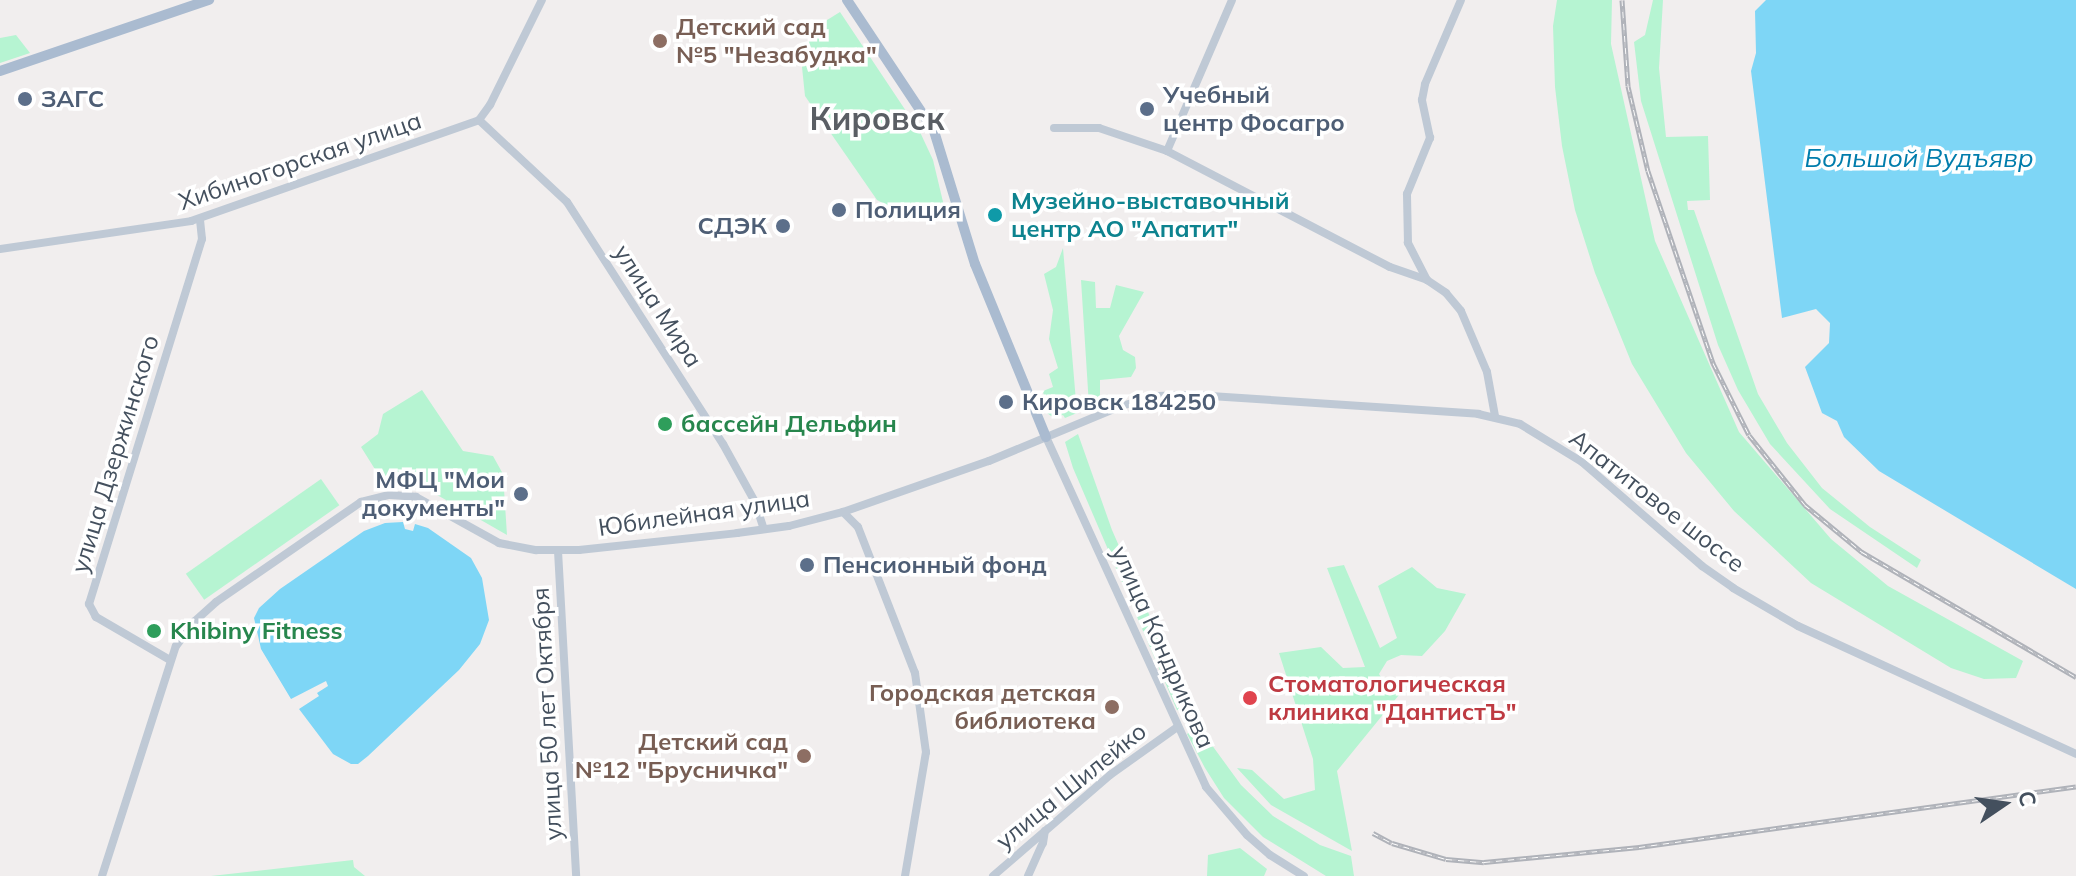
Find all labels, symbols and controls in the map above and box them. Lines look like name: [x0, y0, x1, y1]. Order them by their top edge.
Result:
place label: Детский сад №5 "Незабудка": [676, 13, 877, 69]
marker: Детский сад №5 "Незабудка": [651, 32, 669, 50]
place label: Учебный центр Фосагро: [1163, 81, 1345, 137]
place label: ЗАГС: [41, 85, 104, 113]
marker: ЗАГС: [16, 90, 34, 108]
district label: Кировск: [810, 99, 944, 137]
marker: Учебный центр Фосагро: [1138, 100, 1156, 118]
street label: Хибиногорская улица: [175, 106, 425, 216]
water label: Большой Вудъявр: [1804, 142, 2034, 174]
place label: Музейно-выставочный центр АО "Апатит": [1011, 187, 1289, 243]
place label: Полиция: [855, 196, 961, 224]
marker: Полиция: [830, 201, 848, 219]
marker: Музейно-выставочный центр АО "Апатит": [986, 206, 1004, 224]
place label: СДЭК: [698, 212, 767, 240]
marker: СДЭК: [774, 217, 792, 235]
street label: улица Мира: [608, 239, 708, 373]
street label: улица Дзержинского: [65, 332, 165, 576]
place label: Кировск 184250: [1022, 388, 1216, 416]
marker: Кировск 184250: [997, 393, 1015, 411]
place label: бассейн Дельфин: [681, 410, 897, 438]
marker: бассейн Дельфин: [656, 415, 674, 433]
street label: Апатитовое шоссе: [1564, 424, 1750, 578]
place label: МФЦ "Мои документы": [362, 466, 505, 522]
street label: Юбилейная улица: [596, 484, 812, 542]
marker: МФЦ "Мои документы": [512, 485, 530, 503]
street label: улица Кондрикова: [1105, 541, 1221, 753]
place label: Пенсионный фонд: [823, 551, 1047, 579]
marker: Пенсионный фонд: [798, 556, 816, 574]
street label: улица 50 лет Октября: [526, 587, 568, 841]
place label: Khibiny Fitness: [170, 617, 343, 645]
marker: Khibiny Fitness: [145, 622, 163, 640]
place label: Стоматологическая клиника "ДантистЪ": [1268, 670, 1517, 726]
place label: Городская детская библиотека: [869, 679, 1096, 735]
marker: Стоматологическая клиника "ДантистЪ": [1239, 687, 1261, 709]
marker: Городская детская библиотека: [1103, 698, 1121, 716]
street label: улица Шилейко: [990, 717, 1152, 855]
place label: Детский сад №12 "Брусничка": [575, 728, 788, 784]
marker: Детский сад №12 "Брусничка": [795, 747, 813, 765]
north arrow: [1964, 764, 2044, 844]
text: С: [2012, 788, 2043, 809]

